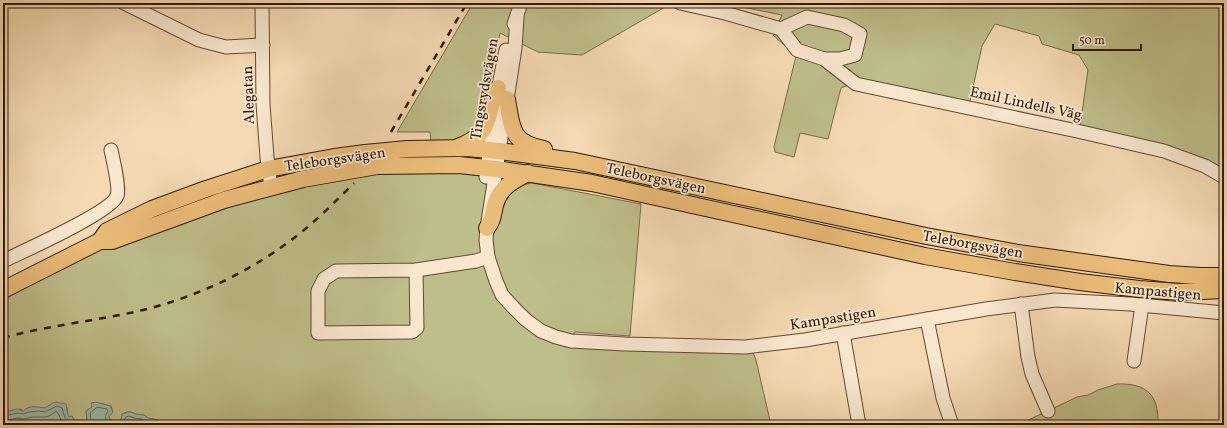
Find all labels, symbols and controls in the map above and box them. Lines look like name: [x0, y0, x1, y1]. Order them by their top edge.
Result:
scale bar: [1073, 26, 1141, 52]
text: 50 m: [1079, 33, 1105, 49]
street label: Tingsrydsvägen: [466, 36, 505, 142]
street label: Alegatan: [238, 65, 261, 125]
street label: Emil Lindells Väg: [968, 82, 1084, 127]
street label: Teleborgsvägen: [283, 143, 387, 178]
street label: Teleborgsvägen: [604, 159, 708, 200]
street label: Teleborgsvägen: [921, 226, 1025, 265]
street label: Kampastigen: [1114, 278, 1202, 307]
street label: Kampastigen: [789, 302, 878, 337]

